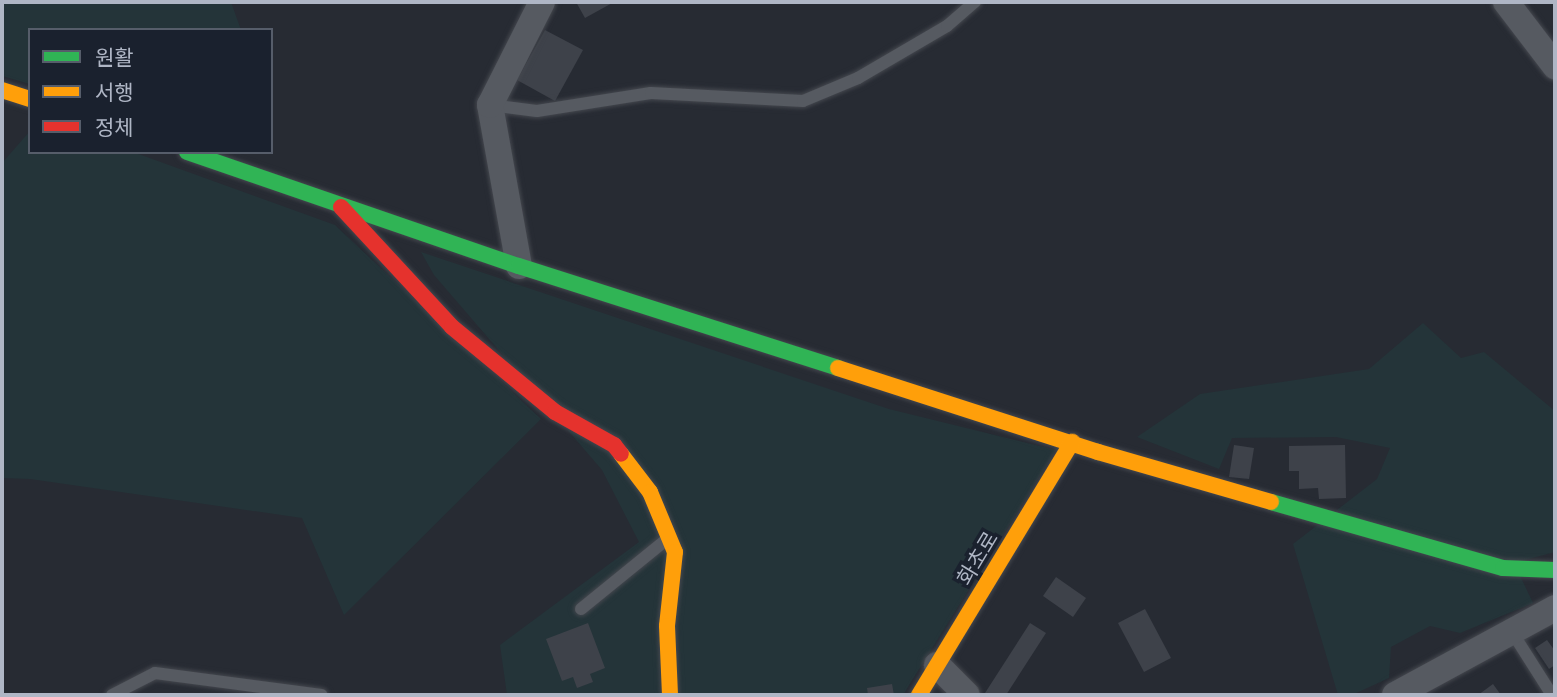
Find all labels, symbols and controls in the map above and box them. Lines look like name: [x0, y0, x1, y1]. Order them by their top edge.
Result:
legend: [28, 28, 273, 154]
text: 원활: [95, 41, 134, 73]
text: 서행: [95, 76, 134, 108]
text: 정체: [95, 111, 134, 143]
street label: 화초로: [951, 527, 1003, 589]

